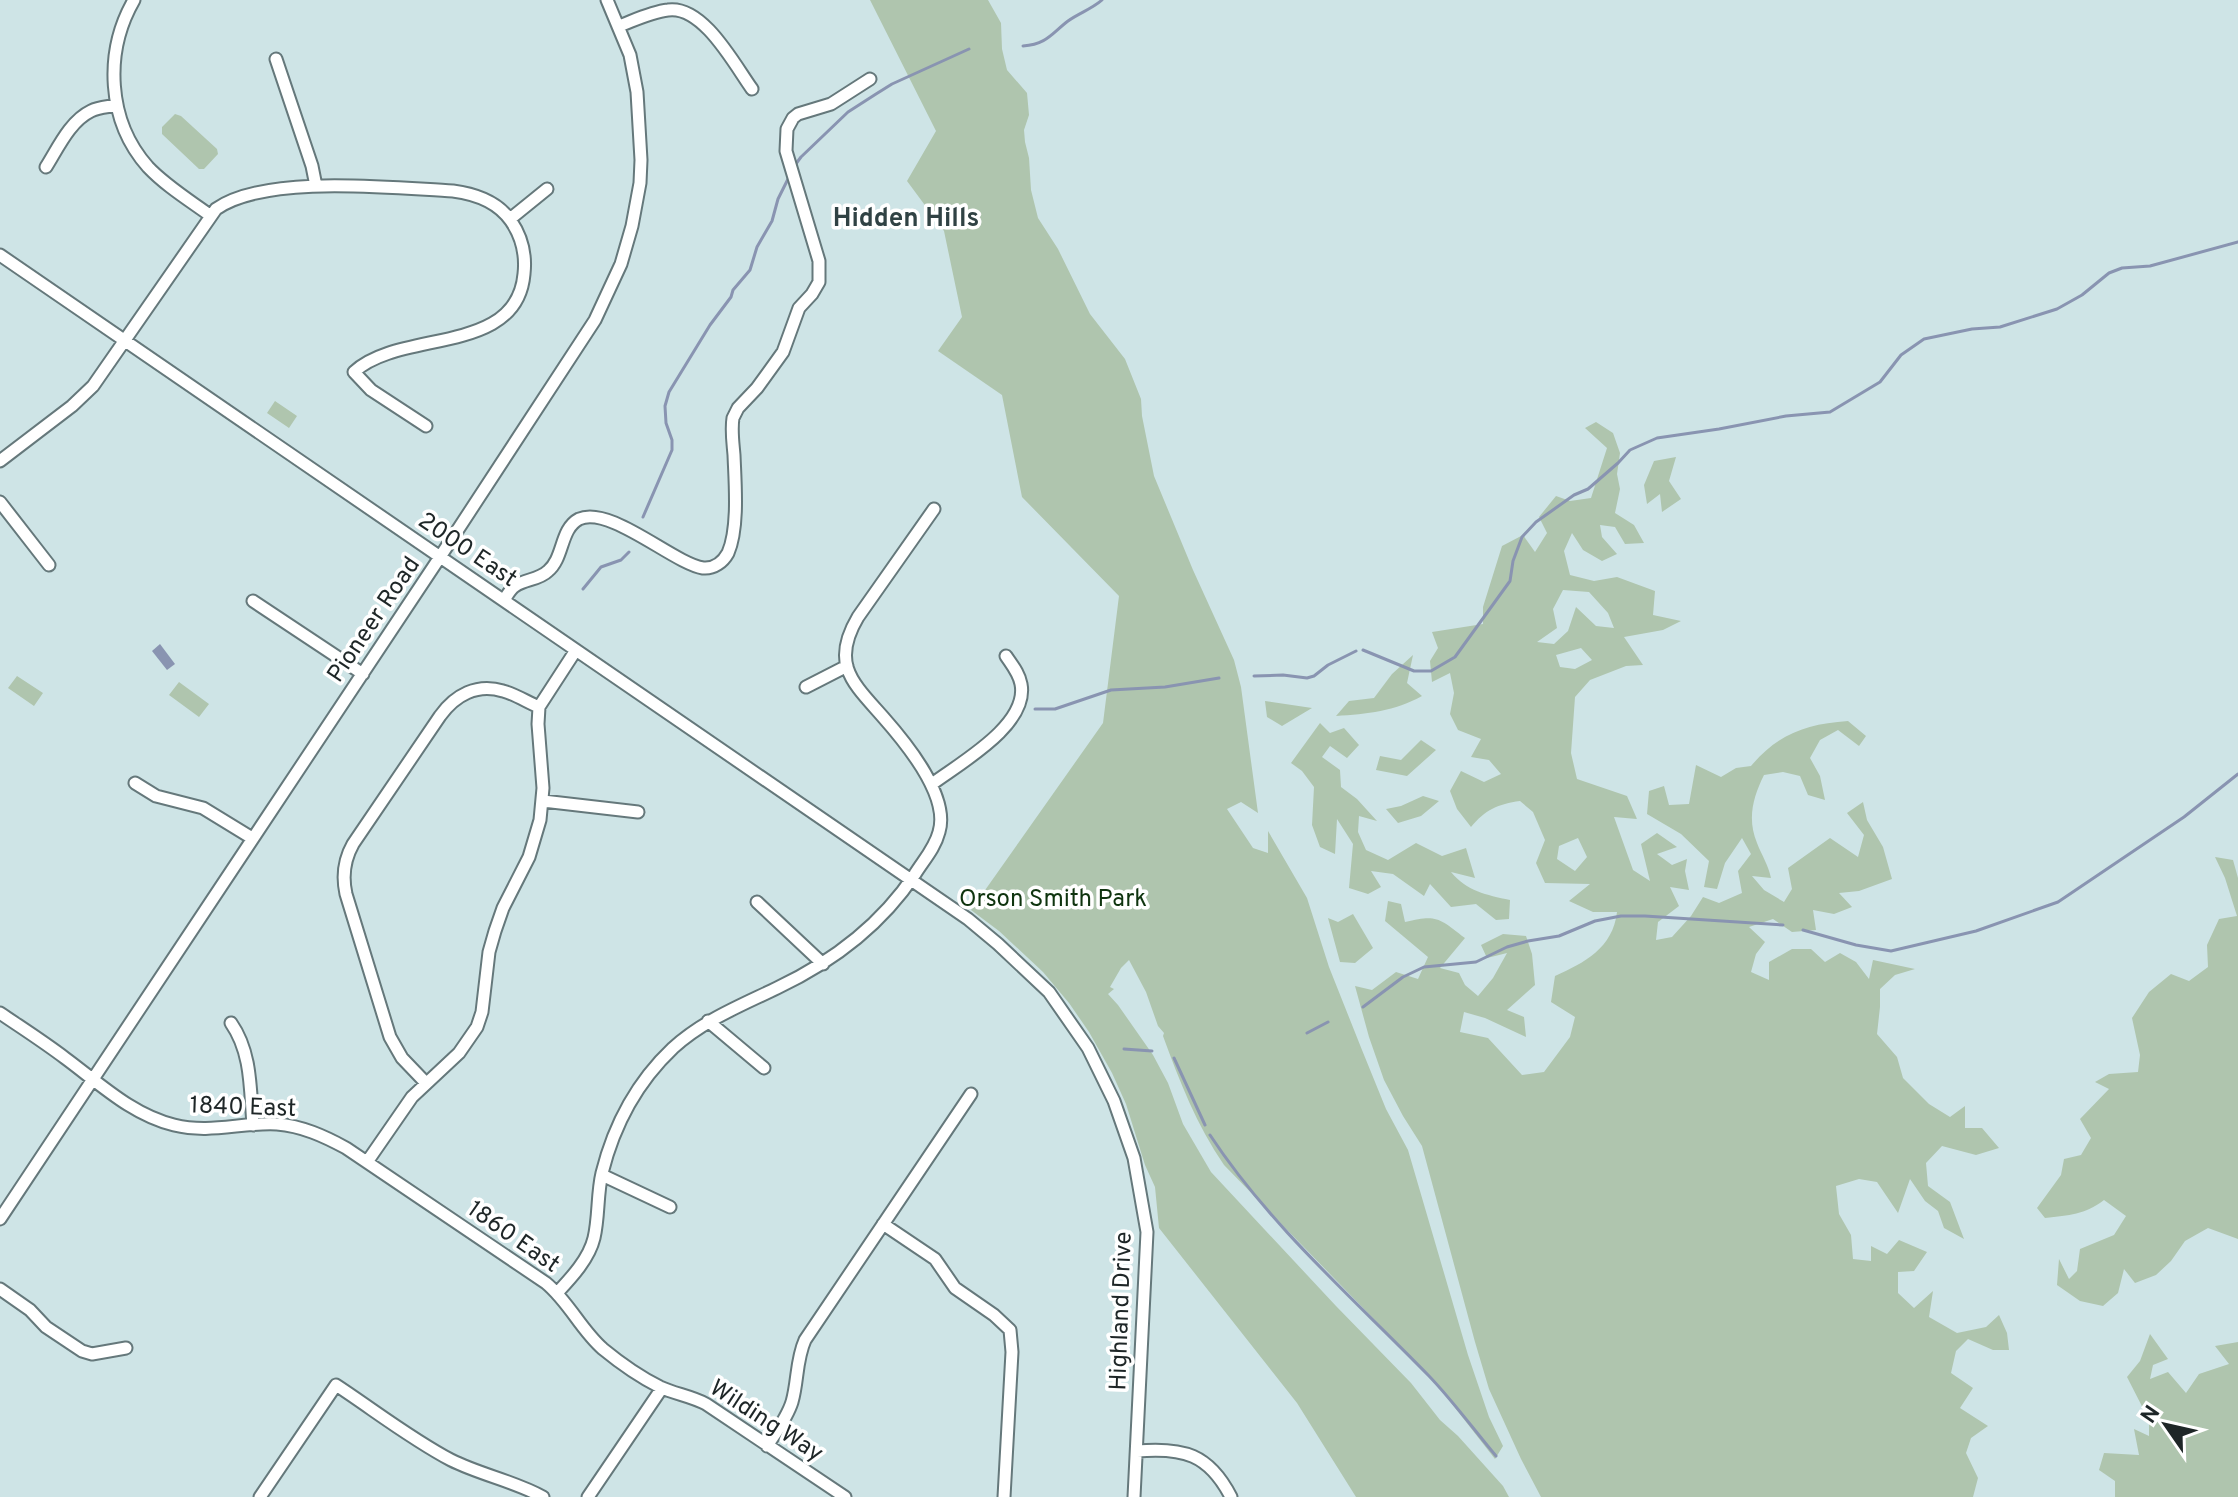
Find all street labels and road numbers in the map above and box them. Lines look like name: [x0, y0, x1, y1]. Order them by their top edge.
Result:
street label: 2000 East: [412, 507, 522, 595]
street label: Pioneer Road: [322, 551, 428, 689]
street label: 1840 East: [189, 1091, 297, 1125]
street label: 1860 East: [461, 1195, 565, 1280]
street label: Highland Drive: [1104, 1231, 1140, 1391]
street label: Wilding Way: [703, 1374, 828, 1470]

